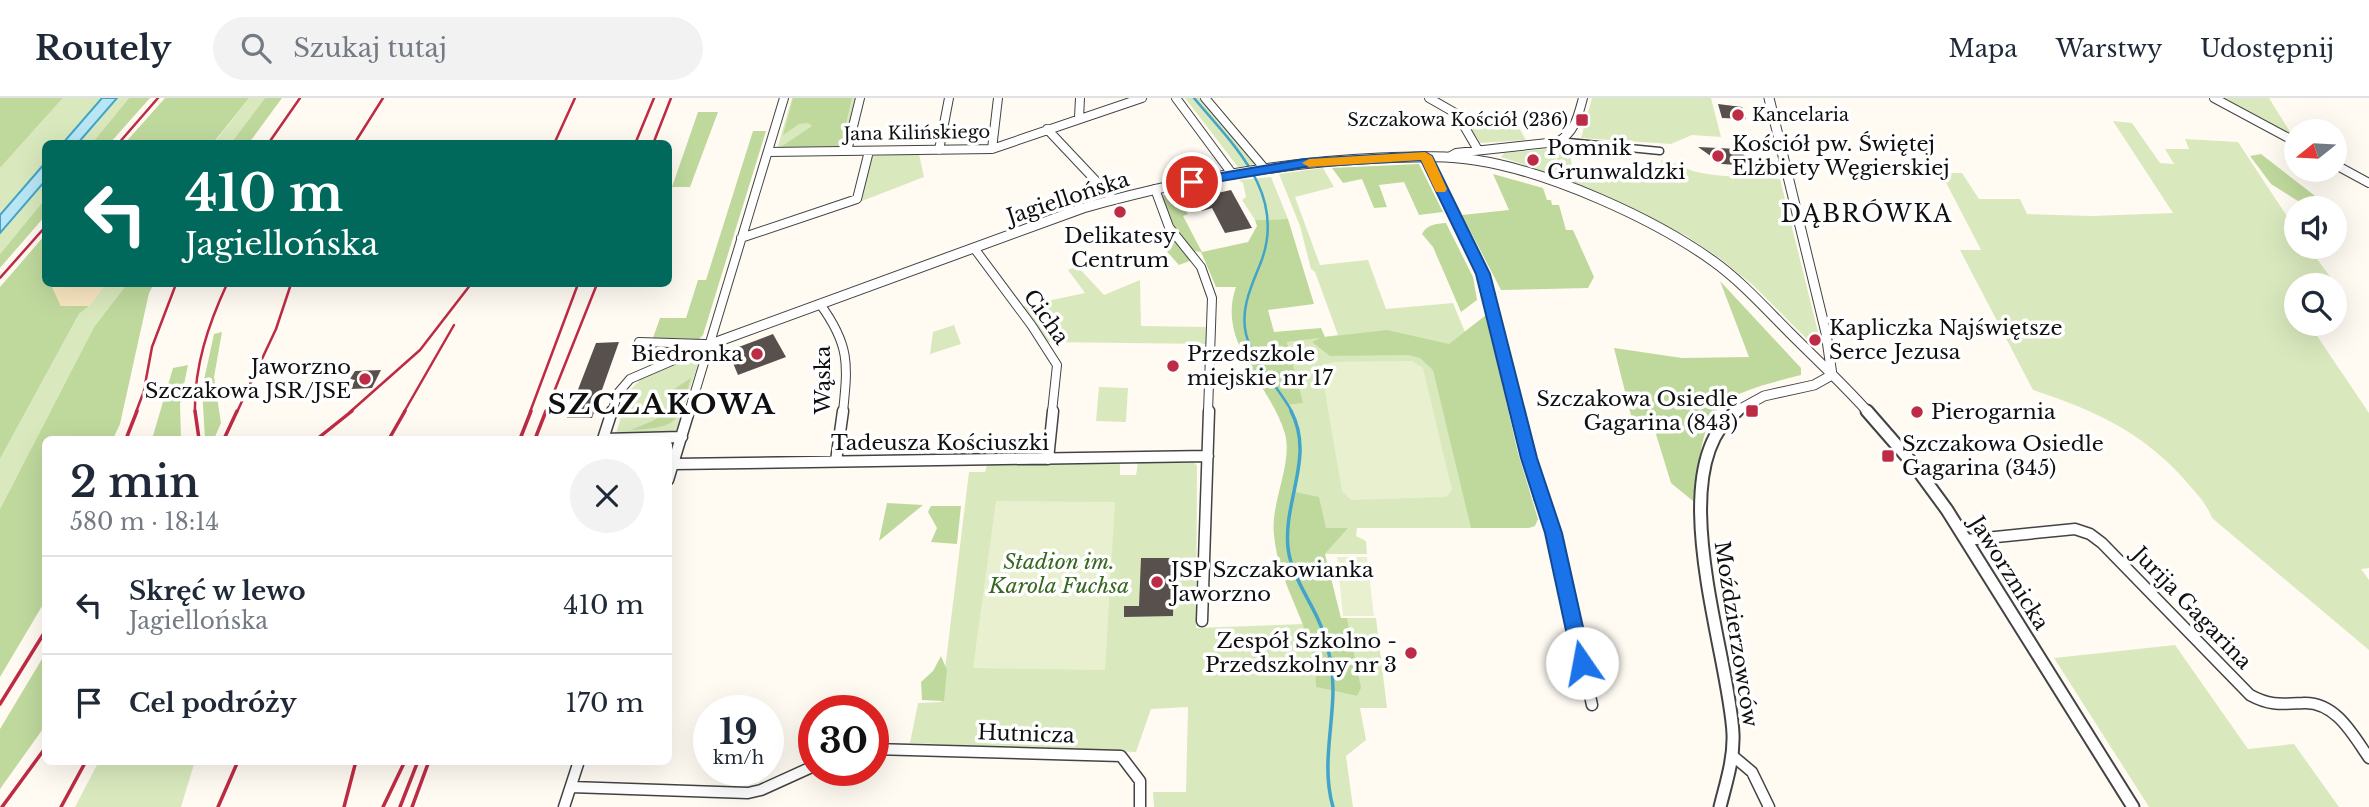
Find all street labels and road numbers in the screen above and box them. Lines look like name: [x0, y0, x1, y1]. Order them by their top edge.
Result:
street label: Jana Kilińskiego: [842, 121, 990, 145]
street label: Jagiellońska: [1001, 166, 1133, 231]
street label: Cicha: [1018, 284, 1074, 350]
street label: Wąska: [810, 345, 836, 415]
street label: Tadeusza Kościuszki: [831, 430, 1049, 456]
street label: Jaworznicka: [1962, 509, 2054, 635]
street label: Moździerzowców: [1708, 539, 1764, 729]
street label: Jurija Gagarina: [2125, 539, 2257, 675]
street label: Hutnicza: [977, 719, 1075, 749]

